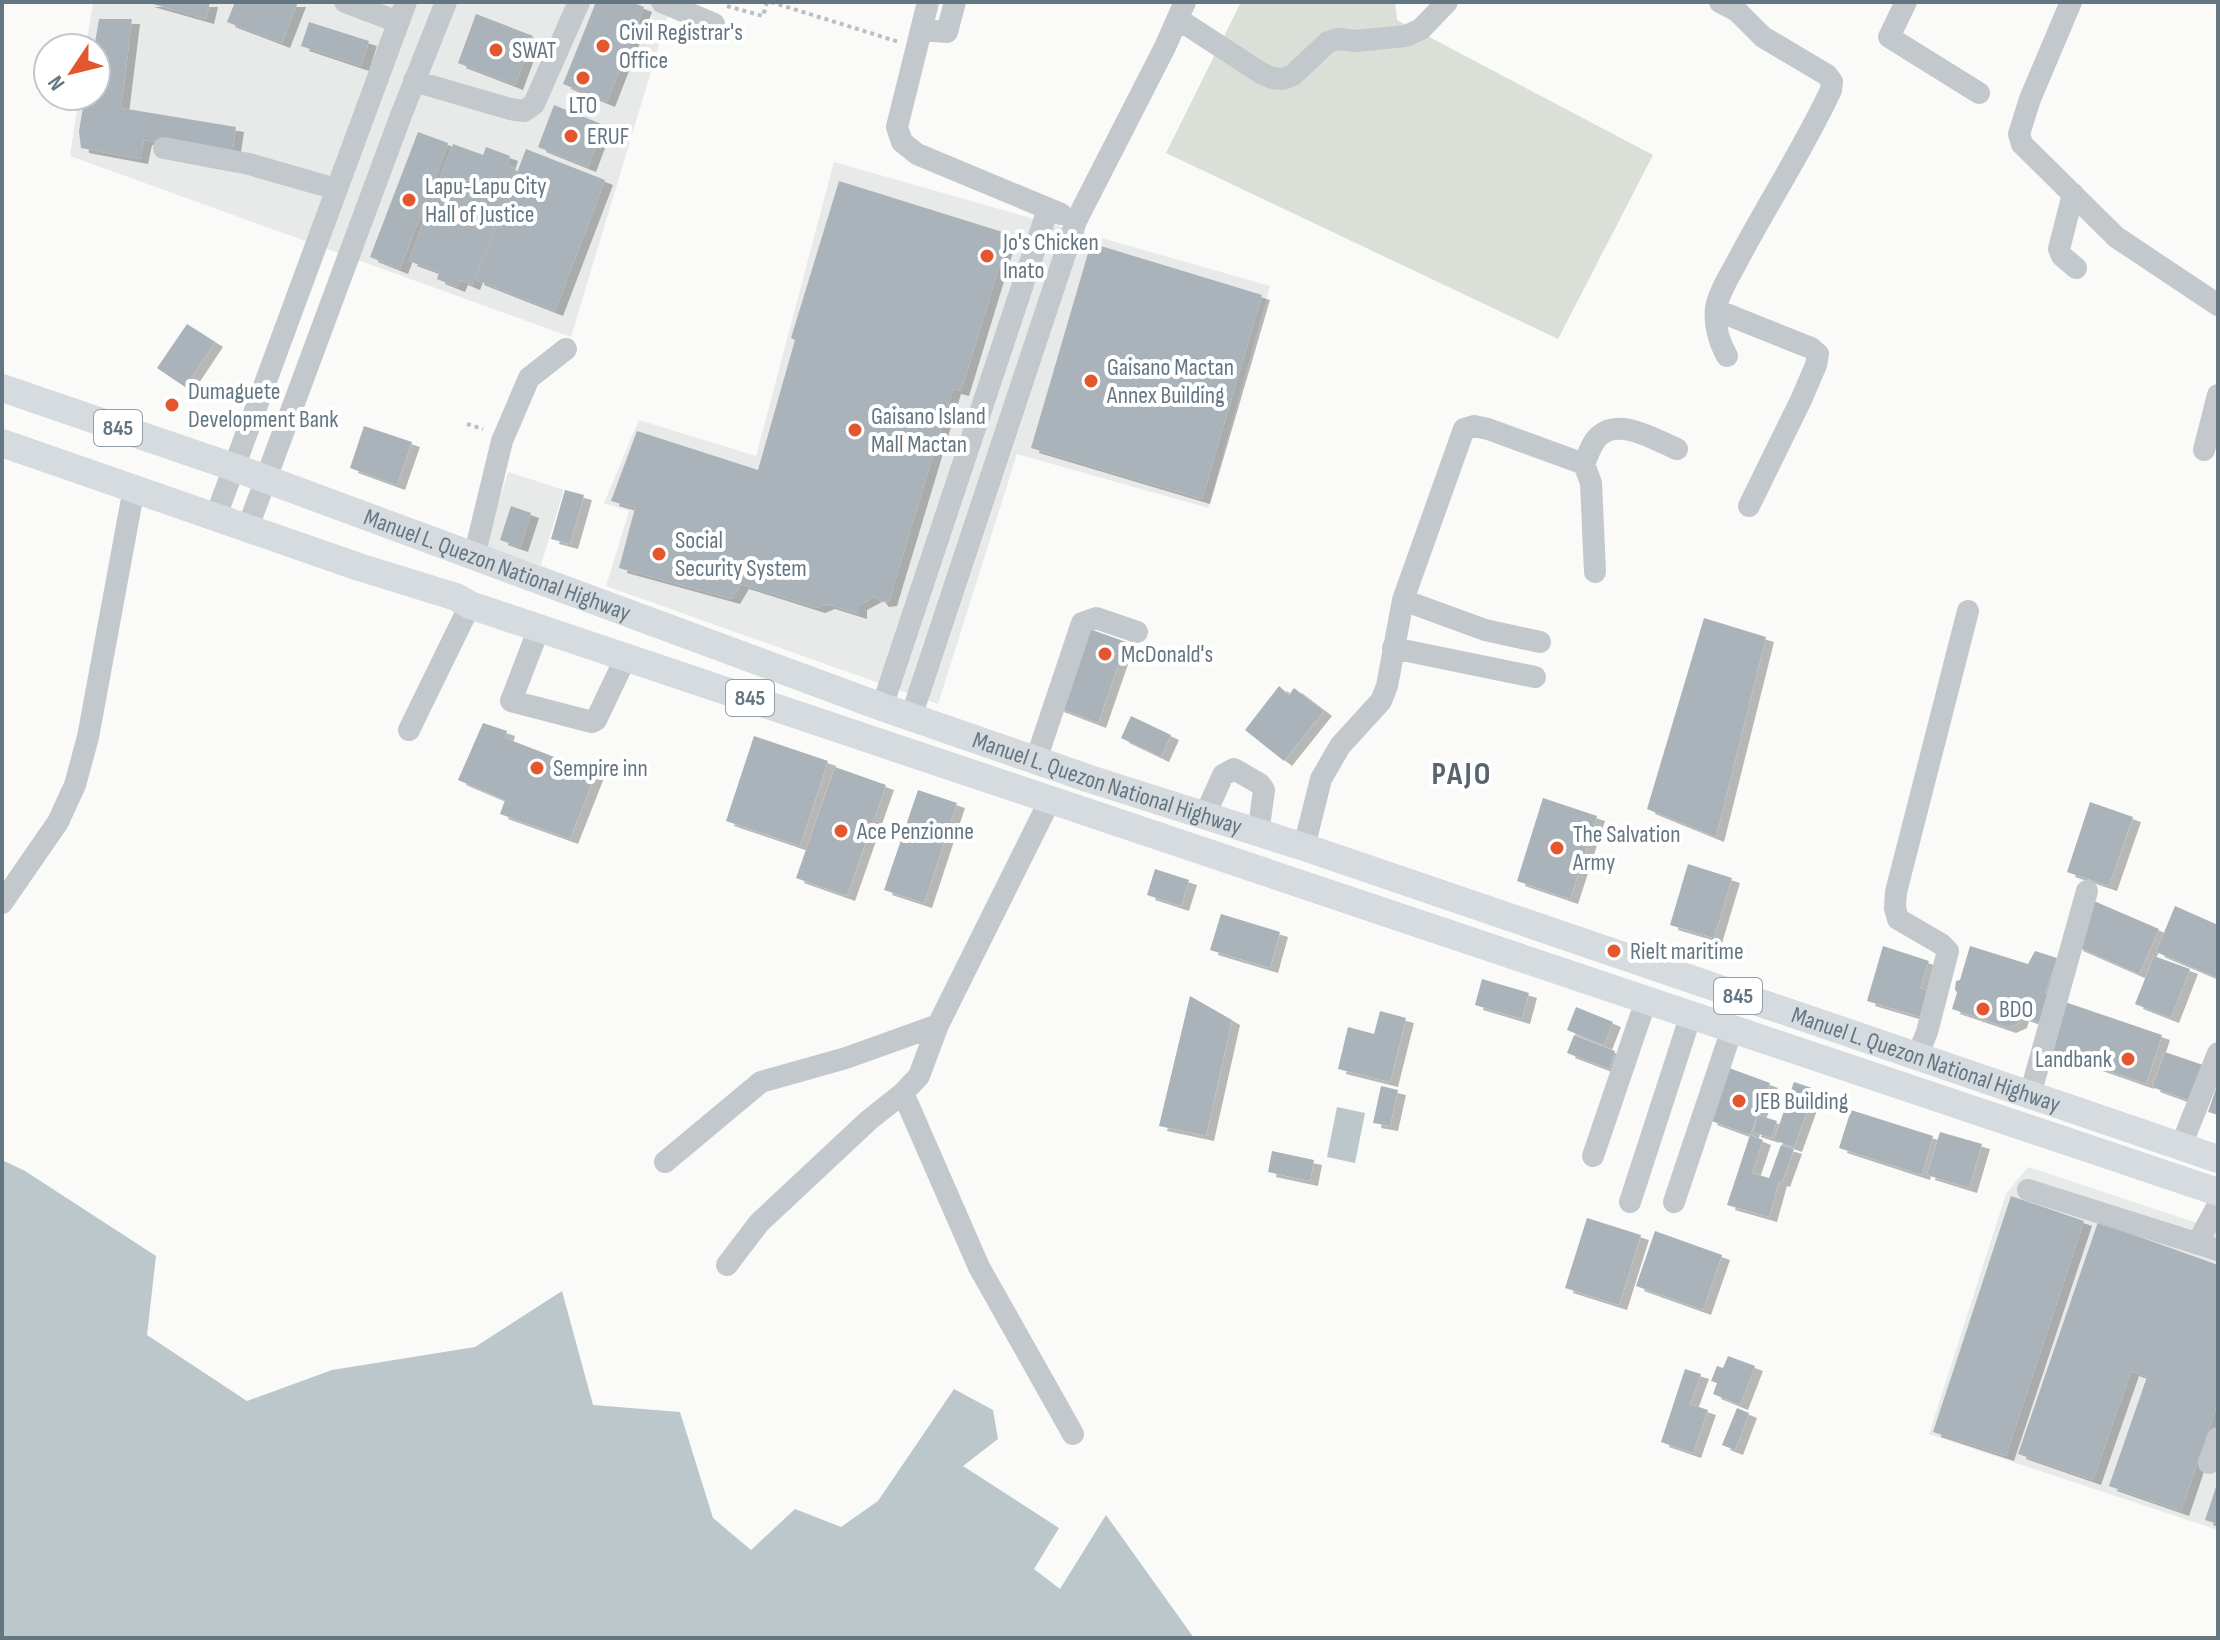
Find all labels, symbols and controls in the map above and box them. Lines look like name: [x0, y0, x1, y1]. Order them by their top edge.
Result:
place label: Civil Registrar's Office: [619, 18, 743, 75]
north arrow: [32, 32, 112, 112]
place label: SWAT: [512, 36, 557, 65]
marker: Civil Registrar's Office: [594, 37, 612, 55]
marker: SWAT: [487, 41, 505, 59]
marker: LTO: [574, 69, 592, 87]
text: N: [42, 70, 71, 95]
place label: LTO: [569, 91, 597, 120]
place label: ERUF: [587, 122, 629, 151]
marker: ERUF: [562, 127, 580, 145]
place label: Lapu-Lapu City Hall of Justice: [425, 172, 547, 229]
marker: Lapu-Lapu City Hall of Justice: [400, 191, 418, 209]
place label: Jo's Chicken Inato: [1002, 228, 1099, 285]
marker: Jo's Chicken Inato: [978, 247, 996, 265]
place label: Gaisano Mactan Annex Building: [1106, 353, 1234, 410]
marker: Gaisano Mactan Annex Building: [1082, 372, 1100, 390]
place label: Dumaguete Development Bank: [188, 377, 338, 434]
marker: Dumaguete Development Bank: [163, 396, 181, 414]
place label: Gaisano Island Mall Mactan: [871, 402, 986, 459]
road number: 845: [94, 410, 142, 446]
marker: Gaisano Island Mall Mactan: [846, 421, 864, 439]
street label: Manuel L. Quezon National Highway: [360, 502, 635, 627]
place label: Social Security System: [675, 526, 807, 583]
marker: Social Security System: [650, 545, 668, 563]
place label: McDonald's: [1121, 640, 1213, 669]
marker: McDonald's: [1096, 645, 1114, 663]
road number: 845: [726, 680, 774, 716]
street label: Manuel L. Quezon National Highway: [969, 725, 1246, 841]
place label: Sempire inn: [553, 754, 648, 783]
district label: PAJO: [1432, 755, 1492, 794]
marker: Sempire inn: [528, 759, 546, 777]
place label: Ace Penzionne: [856, 817, 974, 846]
place label: The Salvation Army: [1572, 820, 1680, 877]
marker: Ace Penzionne: [832, 822, 850, 840]
marker: The Salvation Army: [1548, 839, 1566, 857]
place label: Rielt maritime: [1630, 937, 1744, 966]
marker: Rielt maritime: [1605, 942, 1623, 960]
road number: 845: [1714, 978, 1762, 1014]
place label: BDO: [1999, 995, 2033, 1024]
street label: Manuel L. Quezon National Highway: [1788, 1000, 2064, 1119]
marker: BDO: [1974, 1000, 1992, 1018]
place label: Landbank: [2035, 1045, 2112, 1074]
marker: Landbank: [2119, 1050, 2137, 1068]
place label: JEB Building: [1754, 1087, 1848, 1116]
marker: JEB Building: [1730, 1092, 1748, 1110]

